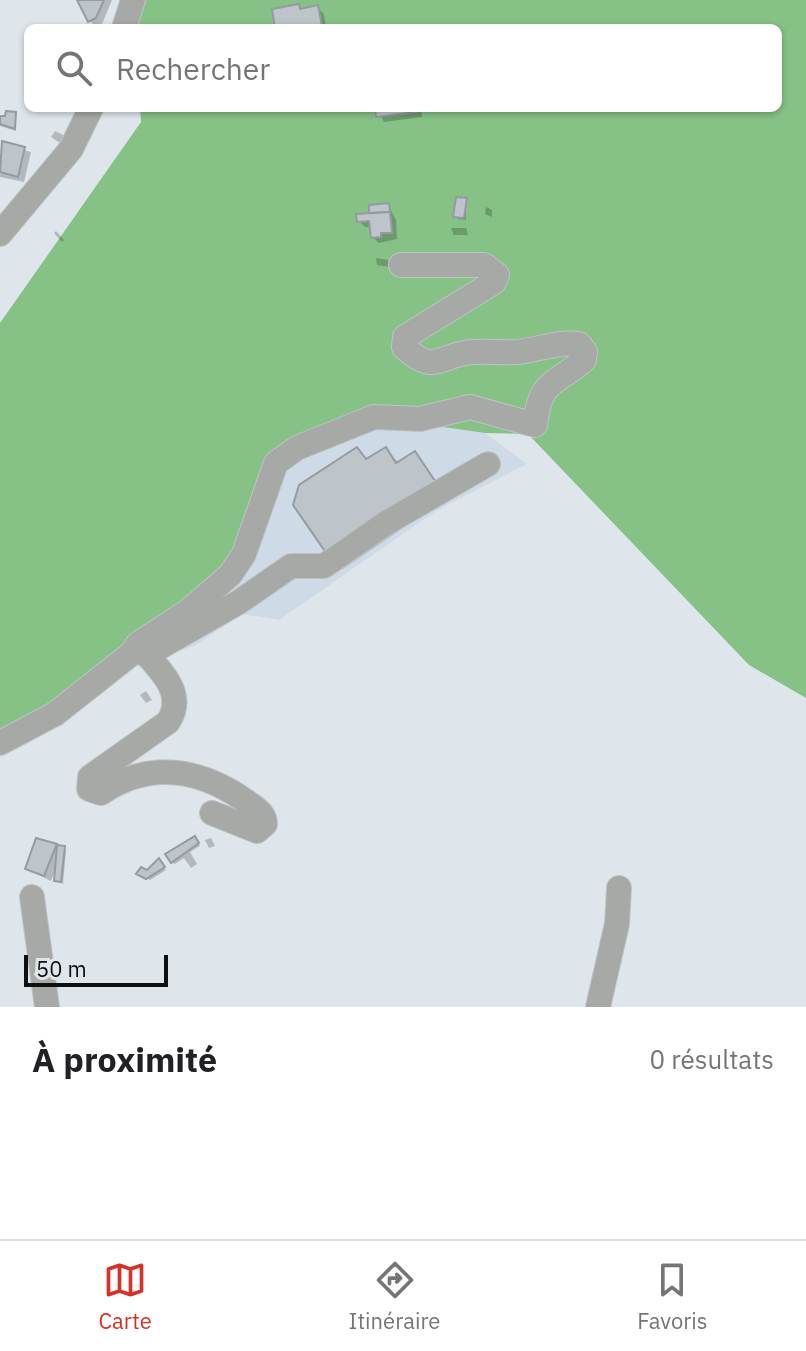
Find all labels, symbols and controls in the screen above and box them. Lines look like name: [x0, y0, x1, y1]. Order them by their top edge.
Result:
search box: [24, 24, 782, 112]
icon: search: [52, 46, 96, 90]
text: Rechercher: [116, 49, 270, 88]
scale bar: [24, 951, 168, 987]
text: 50 m: [36, 954, 87, 983]
text: À proximité: [32, 1037, 217, 1081]
text: 0 résultats: [649, 1042, 774, 1076]
tab: Carte: [98, 1258, 152, 1335]
tab: Itinéraire: [349, 1258, 440, 1335]
tab: Favoris: [637, 1258, 708, 1335]

